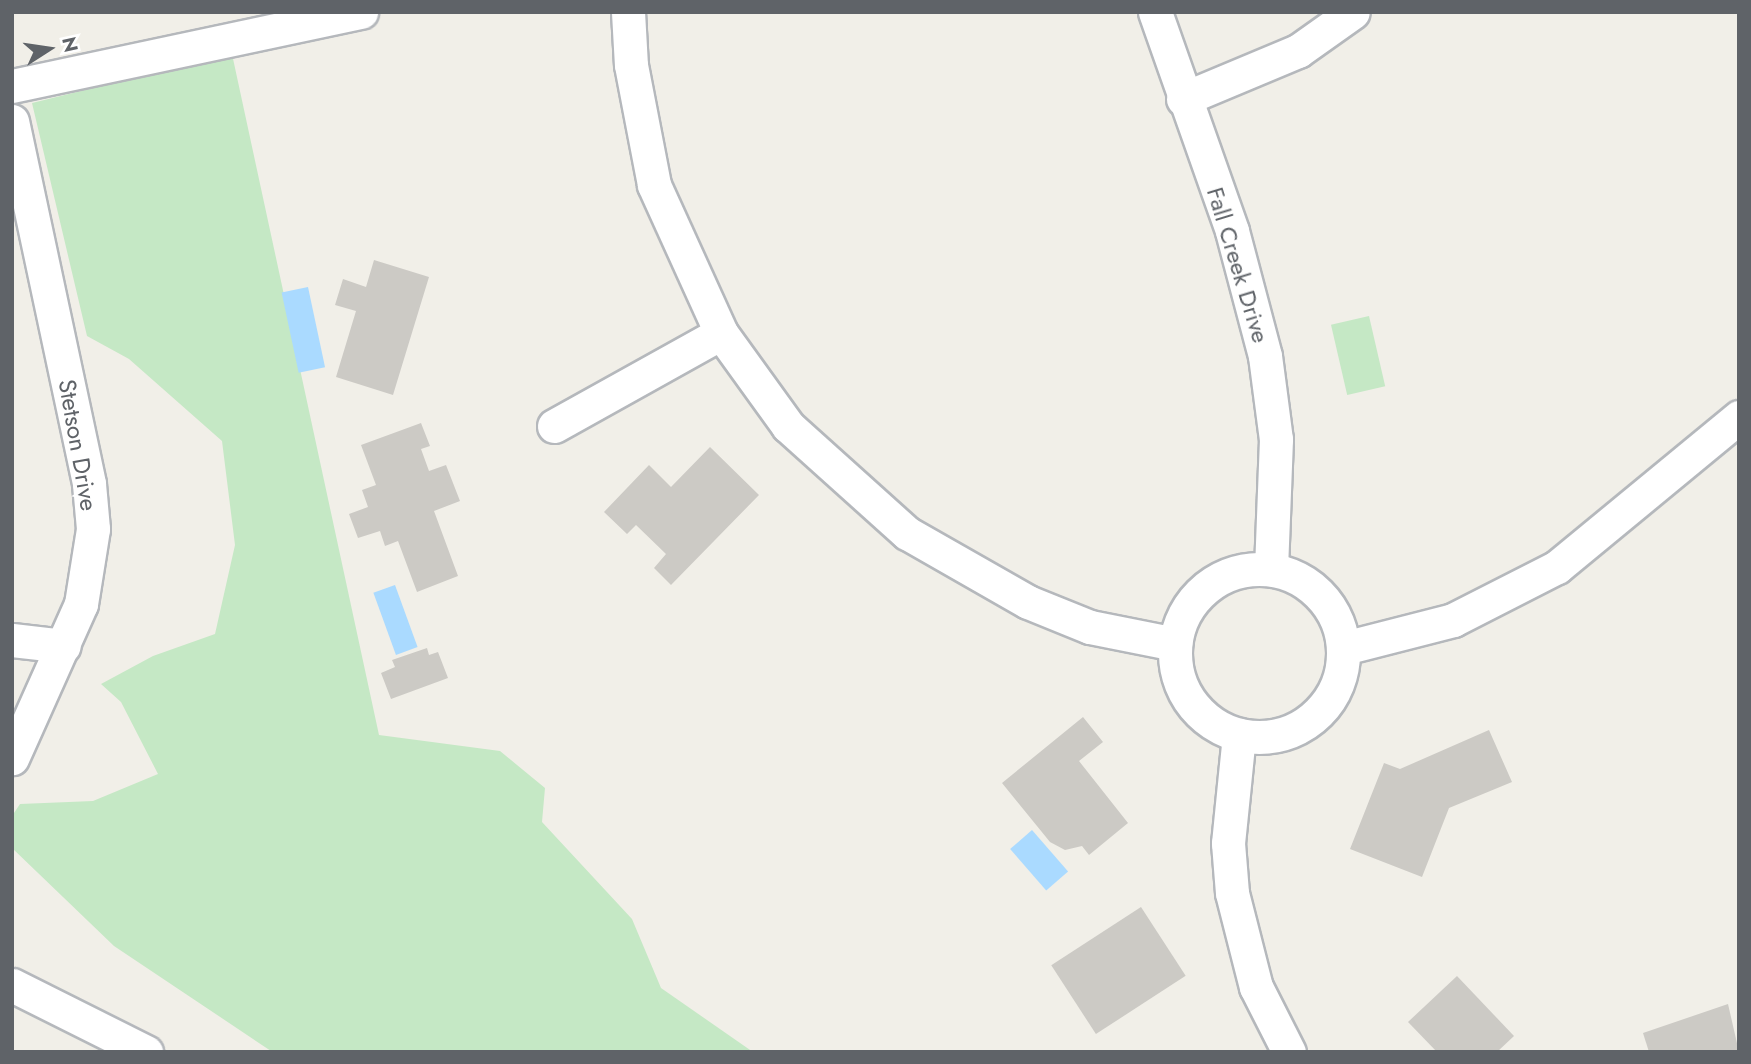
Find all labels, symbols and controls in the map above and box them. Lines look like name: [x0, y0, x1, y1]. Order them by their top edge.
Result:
north arrow: [14, 14, 84, 84]
text: N: [55, 34, 85, 55]
street label: Fall Creek Drive: [1201, 184, 1275, 346]
street label: Stetson Drive: [52, 377, 104, 513]

